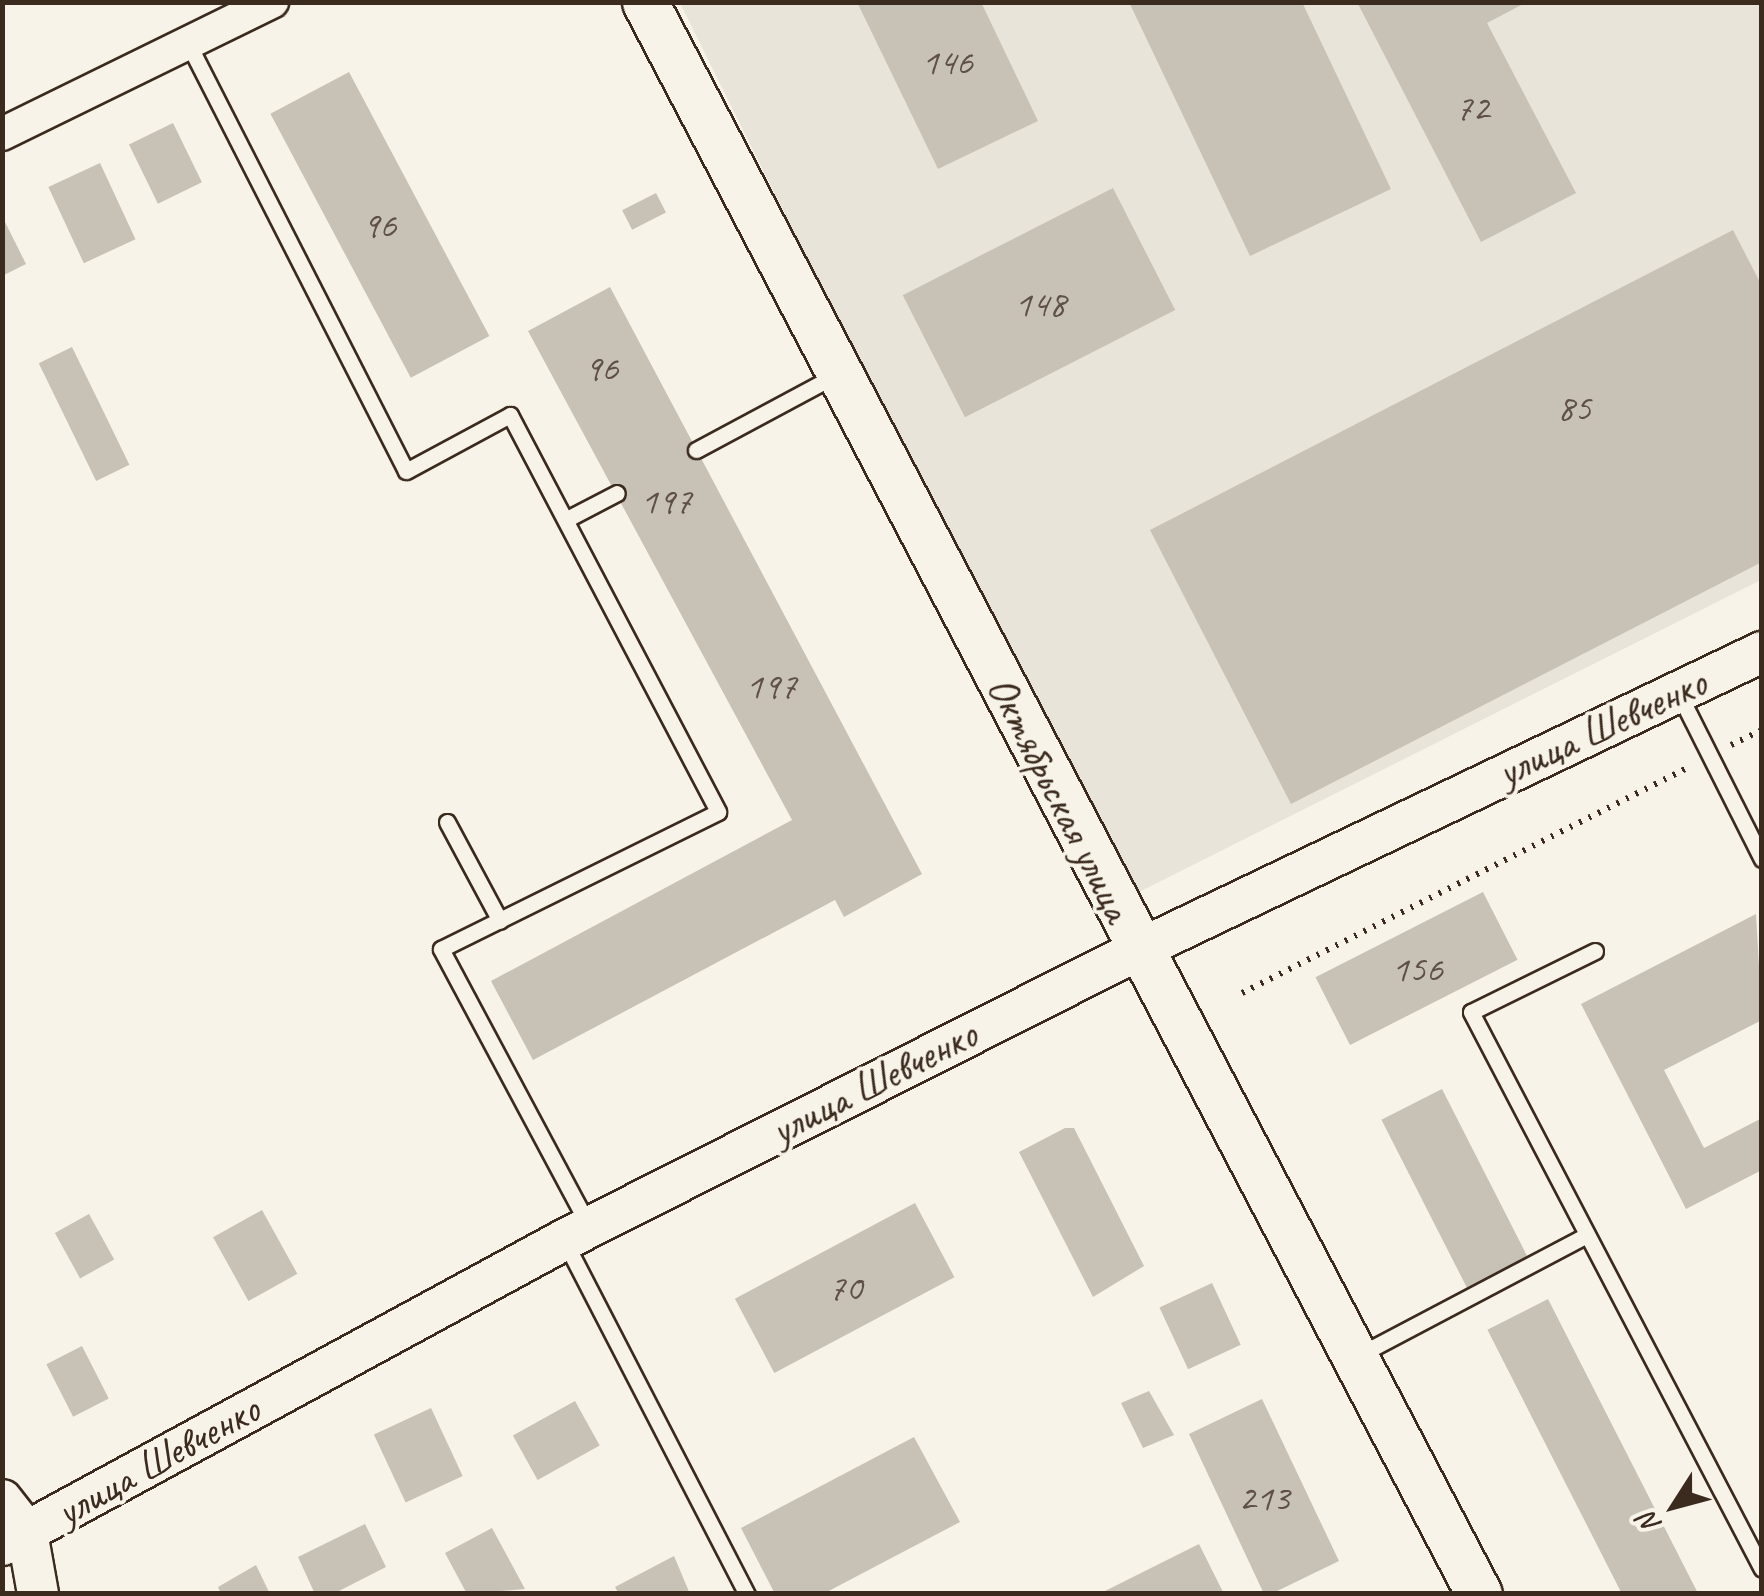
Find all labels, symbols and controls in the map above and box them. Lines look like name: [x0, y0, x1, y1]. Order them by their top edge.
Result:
house number: 146: [921, 39, 973, 85]
house number: 72: [1455, 85, 1489, 131]
house number: 96: [362, 202, 396, 248]
house number: 148: [1014, 281, 1066, 327]
house number: 96: [584, 345, 618, 391]
house number: 85: [1557, 385, 1591, 431]
house number: 197: [640, 478, 692, 524]
street label: улица Шевченко: [1489, 657, 1715, 799]
house number: 197: [745, 663, 797, 709]
street label: Октябрьская улица: [975, 667, 1143, 931]
house number: 156: [1391, 946, 1443, 992]
street label: улица Шевченко: [762, 1009, 986, 1157]
house number: 70: [828, 1265, 862, 1311]
street label: улица Шевченко: [47, 1384, 269, 1538]
north arrow: [1624, 1456, 1724, 1556]
house number: 213: [1238, 1475, 1290, 1521]
text: N: [1630, 1507, 1669, 1541]

